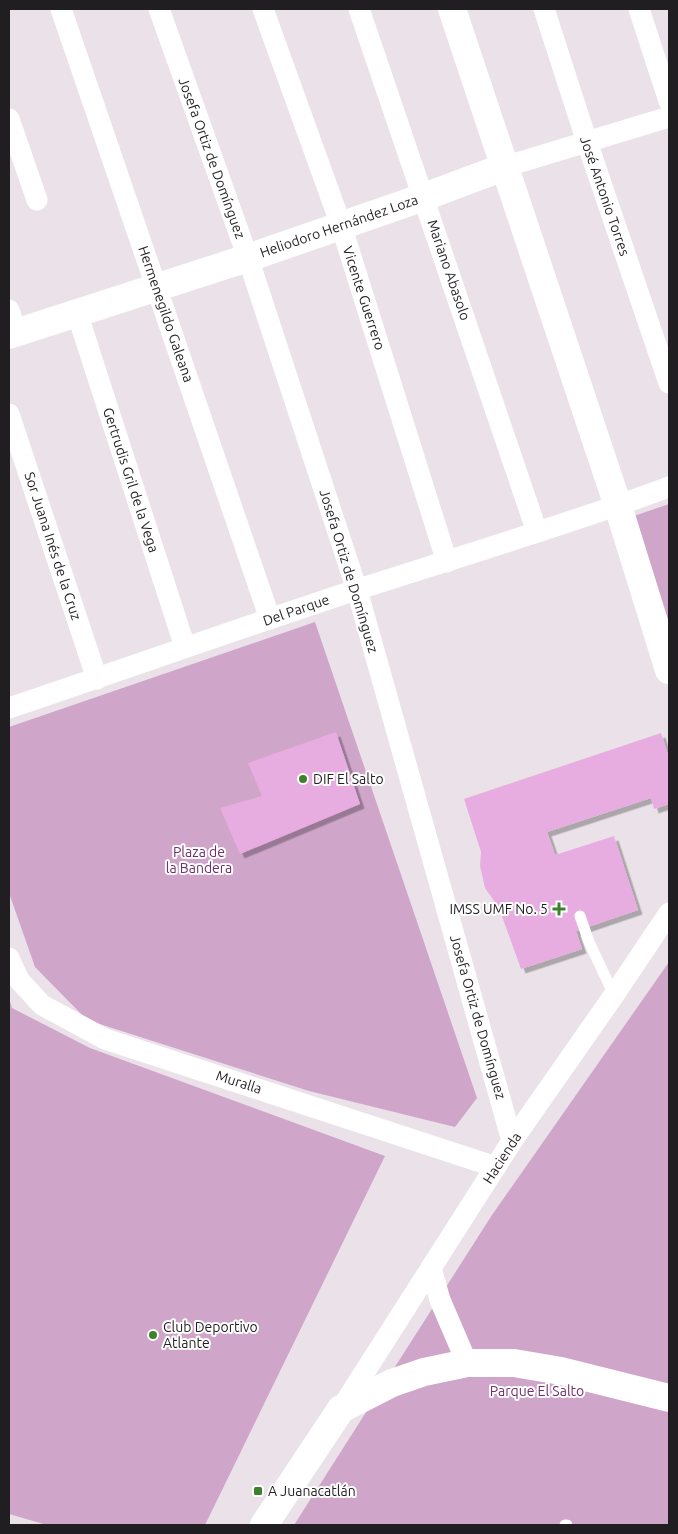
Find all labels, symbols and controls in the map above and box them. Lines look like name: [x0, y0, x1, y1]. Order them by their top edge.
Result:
street label: Josefa Ortiz de Domínguez: [175, 75, 249, 241]
street label: José Antonio Torres: [577, 134, 633, 258]
street label: Heliodoro Hernández Loza: [258, 191, 420, 261]
street label: Mariano Abasolo: [424, 218, 474, 322]
street label: Hermenegildo Galeana: [135, 244, 197, 384]
street label: Vicente Guerrero: [340, 244, 388, 352]
street label: Gertrudis Gril de la Vega: [100, 406, 162, 554]
street label: Sor Juana Inés de la Cruz: [21, 470, 85, 622]
street label: Josefa Ortiz de Domínguez: [316, 487, 382, 655]
street label: Del Parque: [261, 591, 331, 629]
place label: DIF El Salto: [313, 771, 384, 787]
marker: DIF El Salto: [297, 773, 309, 785]
park label: Plaza de la Bandera: [166, 844, 232, 876]
place label: IMSS UMF No. 5: [449, 901, 548, 917]
marker: IMSS UMF No. 5: [552, 902, 566, 916]
street label: Josefa Ortiz de Domínguez: [447, 933, 509, 1101]
street label: Muralla: [214, 1067, 264, 1097]
street label: Hacienda: [480, 1129, 524, 1187]
place label: Club Deportivo Atlante: [163, 1319, 258, 1351]
marker: Club Deportivo Atlante: [147, 1329, 159, 1341]
park label: Parque El Salto: [490, 1383, 584, 1399]
place label: A Juanacatlán: [268, 1483, 356, 1499]
marker: A Juanacatlán: [252, 1485, 264, 1497]

